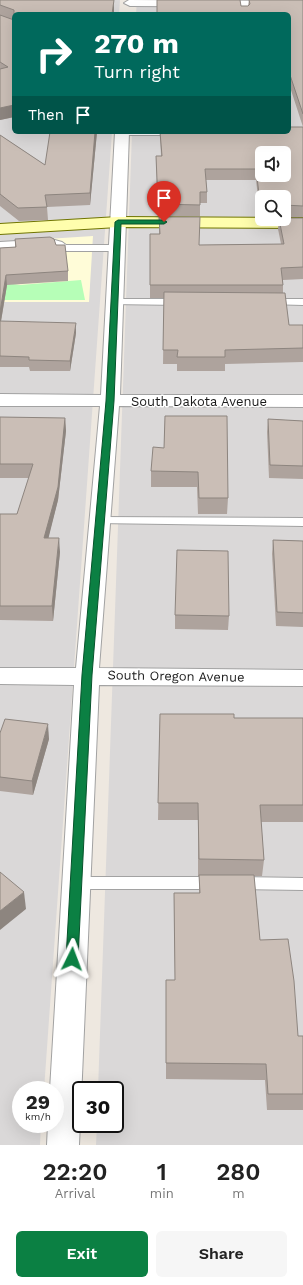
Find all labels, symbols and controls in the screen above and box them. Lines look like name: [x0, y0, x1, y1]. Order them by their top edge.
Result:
text: 270 m: [94, 27, 179, 60]
icon: right: [28, 28, 80, 80]
text: Turn right: [94, 61, 180, 82]
icon: arrive: [72, 104, 94, 126]
text: Then: [28, 106, 64, 124]
map controls: [255, 146, 291, 226]
button: sound: [255, 146, 291, 182]
pin: [147, 181, 181, 222]
icon: arrive: [153, 187, 175, 209]
button: search: [255, 190, 291, 226]
street label: South Dakota Avenue: [131, 394, 267, 409]
street label: South Oregon Avenue: [107, 667, 245, 685]
position arrow: [51, 938, 93, 980]
speed limit sign: 30: [72, 1081, 124, 1133]
text: 29: [26, 1090, 50, 1114]
text: km/h: [25, 1111, 51, 1122]
text: 22:20: [42, 1158, 107, 1186]
text: 1: [157, 1158, 167, 1186]
text: 280: [216, 1158, 261, 1186]
text: Arrival: [55, 1186, 95, 1201]
text: min: [150, 1186, 174, 1201]
text: m: [232, 1186, 245, 1201]
button: Exit: [16, 1231, 148, 1277]
button: Share: [156, 1231, 287, 1277]

